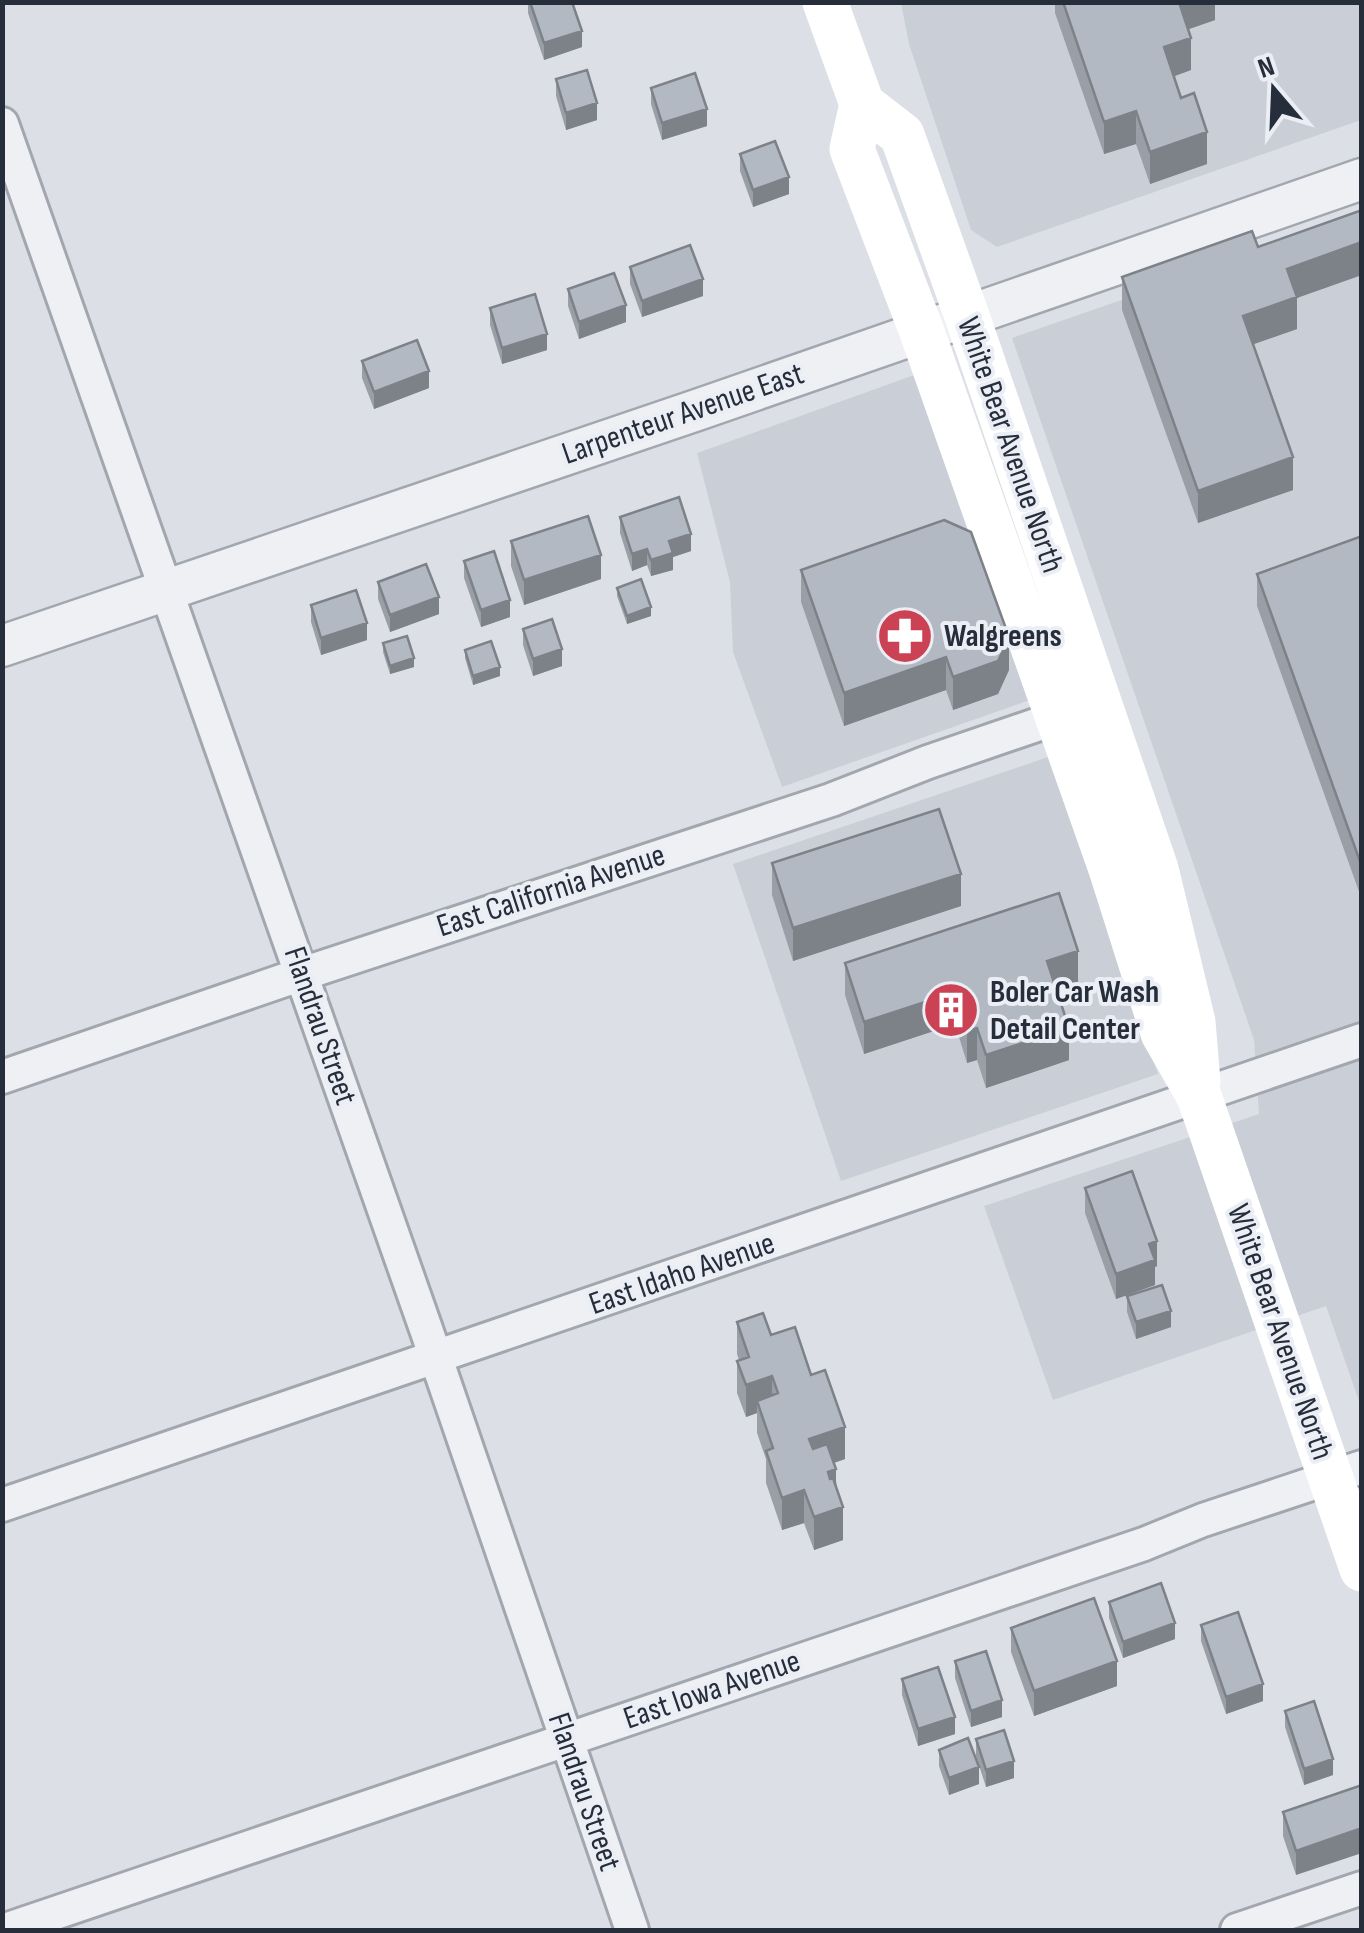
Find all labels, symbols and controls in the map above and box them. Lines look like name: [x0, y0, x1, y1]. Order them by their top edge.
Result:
north arrow: [1224, 40, 1324, 140]
text: N: [1254, 50, 1279, 86]
street label: White Bear Avenue North: [948, 312, 1072, 578]
street label: Larpenteur Avenue East: [557, 354, 809, 474]
pharmacy icon: Walgreens: [875, 606, 935, 666]
place label: Walgreens: [944, 617, 1062, 656]
street label: East California Avenue: [432, 836, 670, 946]
street label: Flandrau Street: [275, 942, 365, 1110]
place label: Boler Car Wash Detail Center: [990, 973, 1159, 1049]
building icon: Boler Car Wash Detail Center: [921, 980, 981, 1040]
street label: White Bear Avenue North: [1218, 1199, 1342, 1465]
street label: East Idaho Avenue: [584, 1224, 780, 1324]
street label: East Iowa Avenue: [619, 1642, 805, 1738]
street label: Flandrau Street: [539, 1708, 629, 1876]

